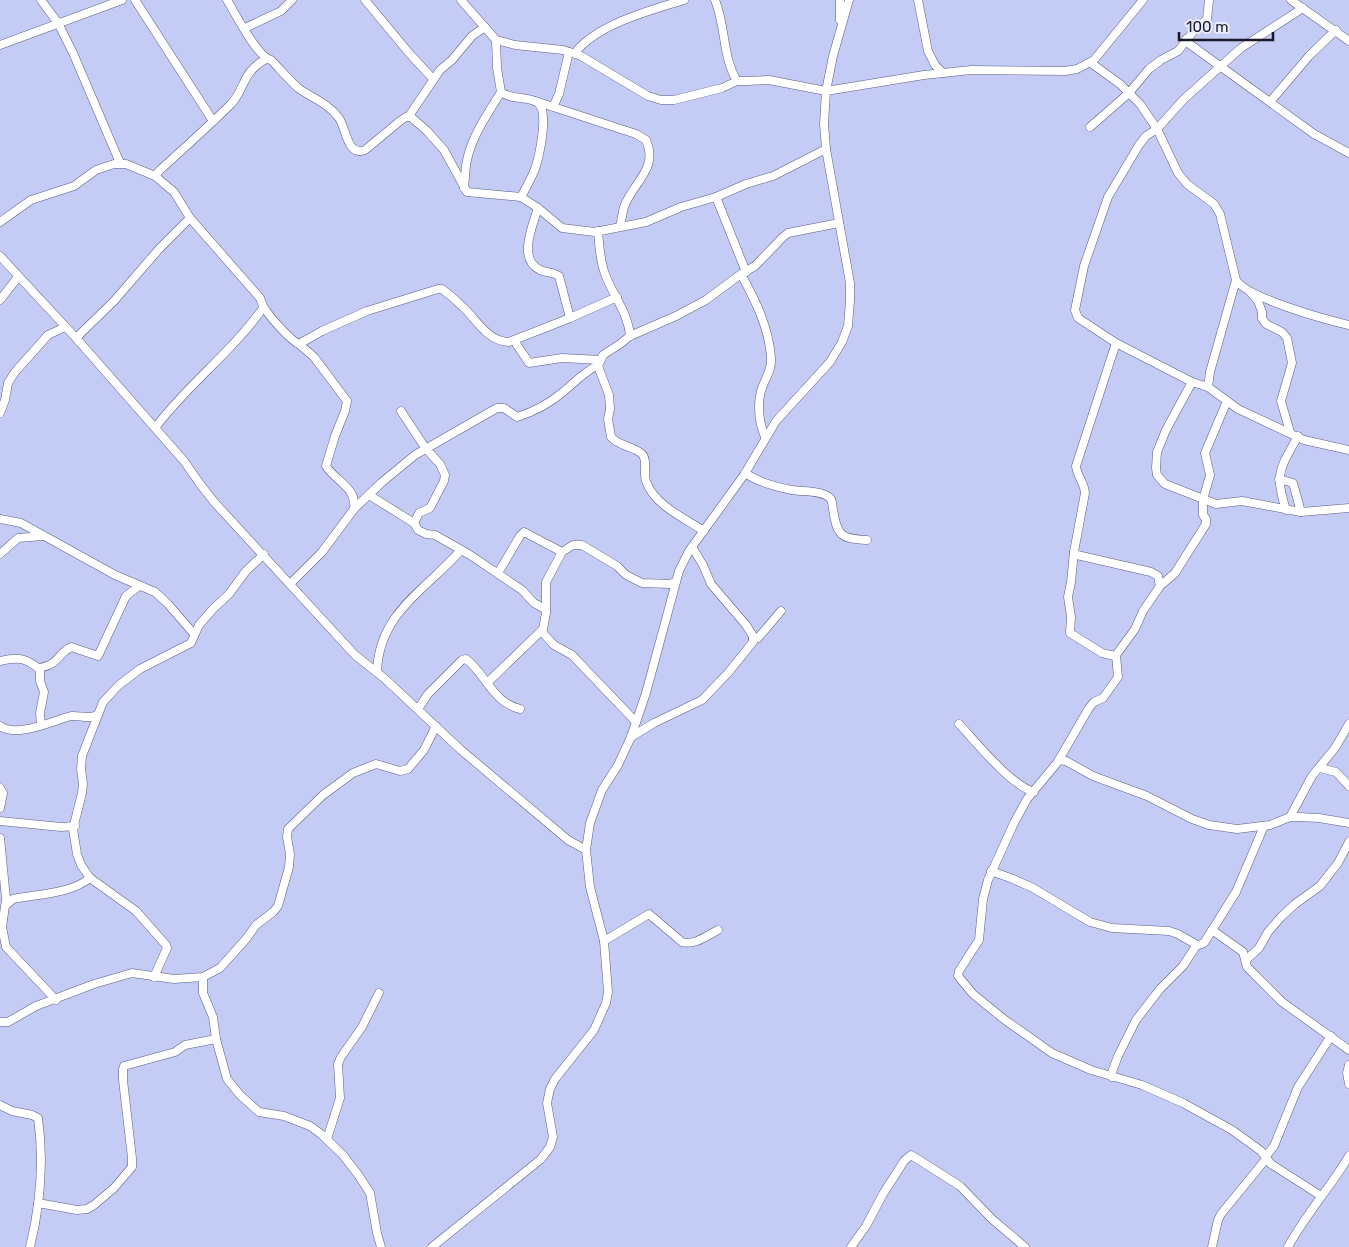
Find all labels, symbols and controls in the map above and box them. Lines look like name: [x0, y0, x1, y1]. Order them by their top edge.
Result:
scale bar: [1179, 10, 1273, 42]
text: 100 m: [1186, 18, 1228, 36]

